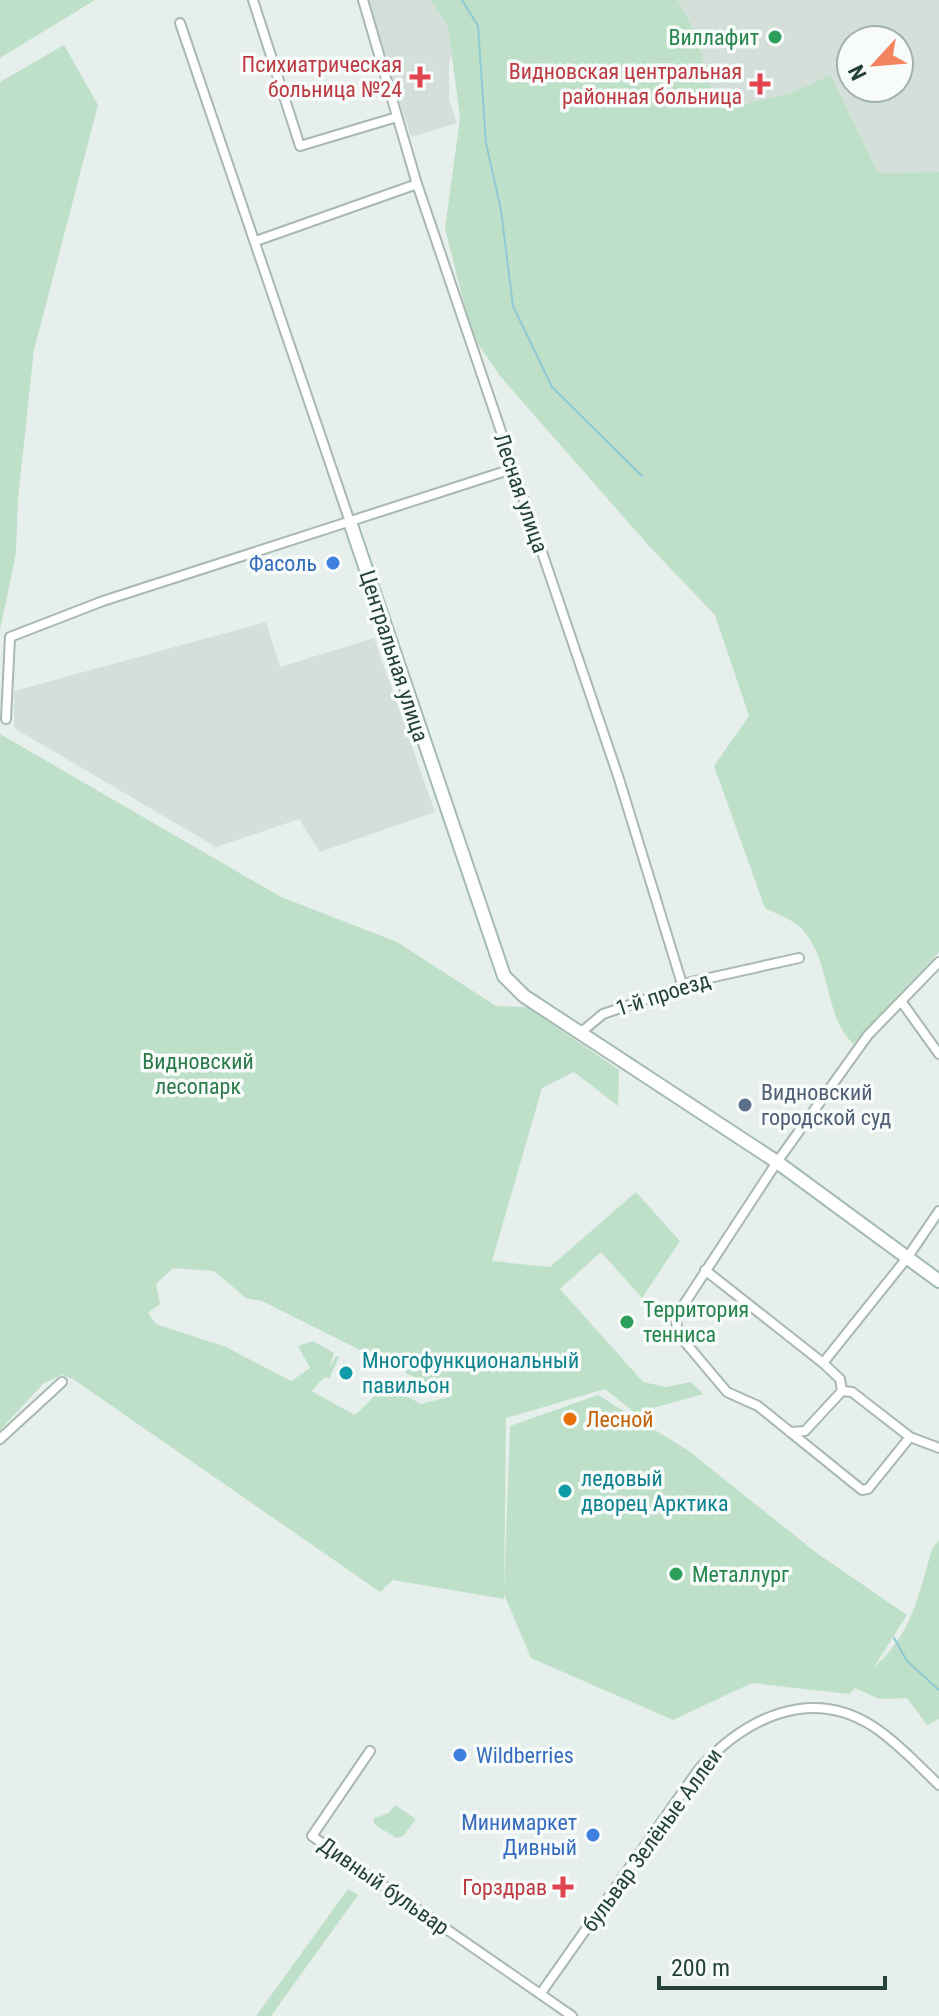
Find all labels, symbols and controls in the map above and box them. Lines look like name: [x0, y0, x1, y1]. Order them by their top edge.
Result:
north arrow: [835, 24, 915, 104]
place label: Виллафит: [668, 25, 759, 50]
marker: Виллафит: [766, 28, 784, 46]
place label: Психиатрическая больница №24: [242, 52, 402, 102]
place label: Видновская центральная районная больница: [509, 59, 742, 109]
text: N: [843, 61, 872, 84]
marker: Психиатрическая больница №24: [409, 66, 431, 88]
marker: Видновская центральная районная больница: [749, 73, 771, 95]
street label: Лесная улица: [489, 430, 553, 556]
place label: Фасоль: [249, 551, 317, 576]
marker: Фасоль: [324, 554, 342, 572]
street label: Центральная улица: [355, 567, 433, 745]
street label: 1-й проезд: [613, 967, 713, 1021]
park label: Видновский лесопарк: [142, 1049, 254, 1099]
place label: Видновский городской суд: [761, 1080, 891, 1130]
marker: Видновский городской суд: [736, 1096, 754, 1114]
place label: Территория тенниса: [643, 1297, 749, 1347]
marker: Территория тенниса: [618, 1313, 636, 1331]
place label: Многофункциональный павильон: [362, 1348, 579, 1398]
marker: Многофункциональный павильон: [337, 1364, 355, 1382]
place label: Лесной: [586, 1407, 653, 1432]
marker: Лесной: [561, 1410, 579, 1428]
place label: ледовый дворец Арктика: [581, 1466, 728, 1516]
marker: ледовый дворец Арктика: [556, 1482, 574, 1500]
place label: Металлург: [692, 1562, 789, 1587]
marker: Металлург: [667, 1565, 685, 1583]
place label: Wildberries: [476, 1743, 574, 1768]
street label: бульвар Зелёные Аллеи: [577, 1744, 727, 1936]
marker: Wildberries: [451, 1746, 469, 1764]
place label: Минимаркет Дивный: [461, 1810, 577, 1860]
marker: Минимаркет Дивный: [584, 1826, 602, 1844]
street label: Дивный бульвар: [314, 1832, 454, 1940]
place label: Горздрав: [462, 1875, 547, 1900]
marker: Горздрав: [554, 1878, 572, 1896]
scale bar: [659, 1940, 885, 1990]
text: 200 m: [671, 1954, 730, 1982]

